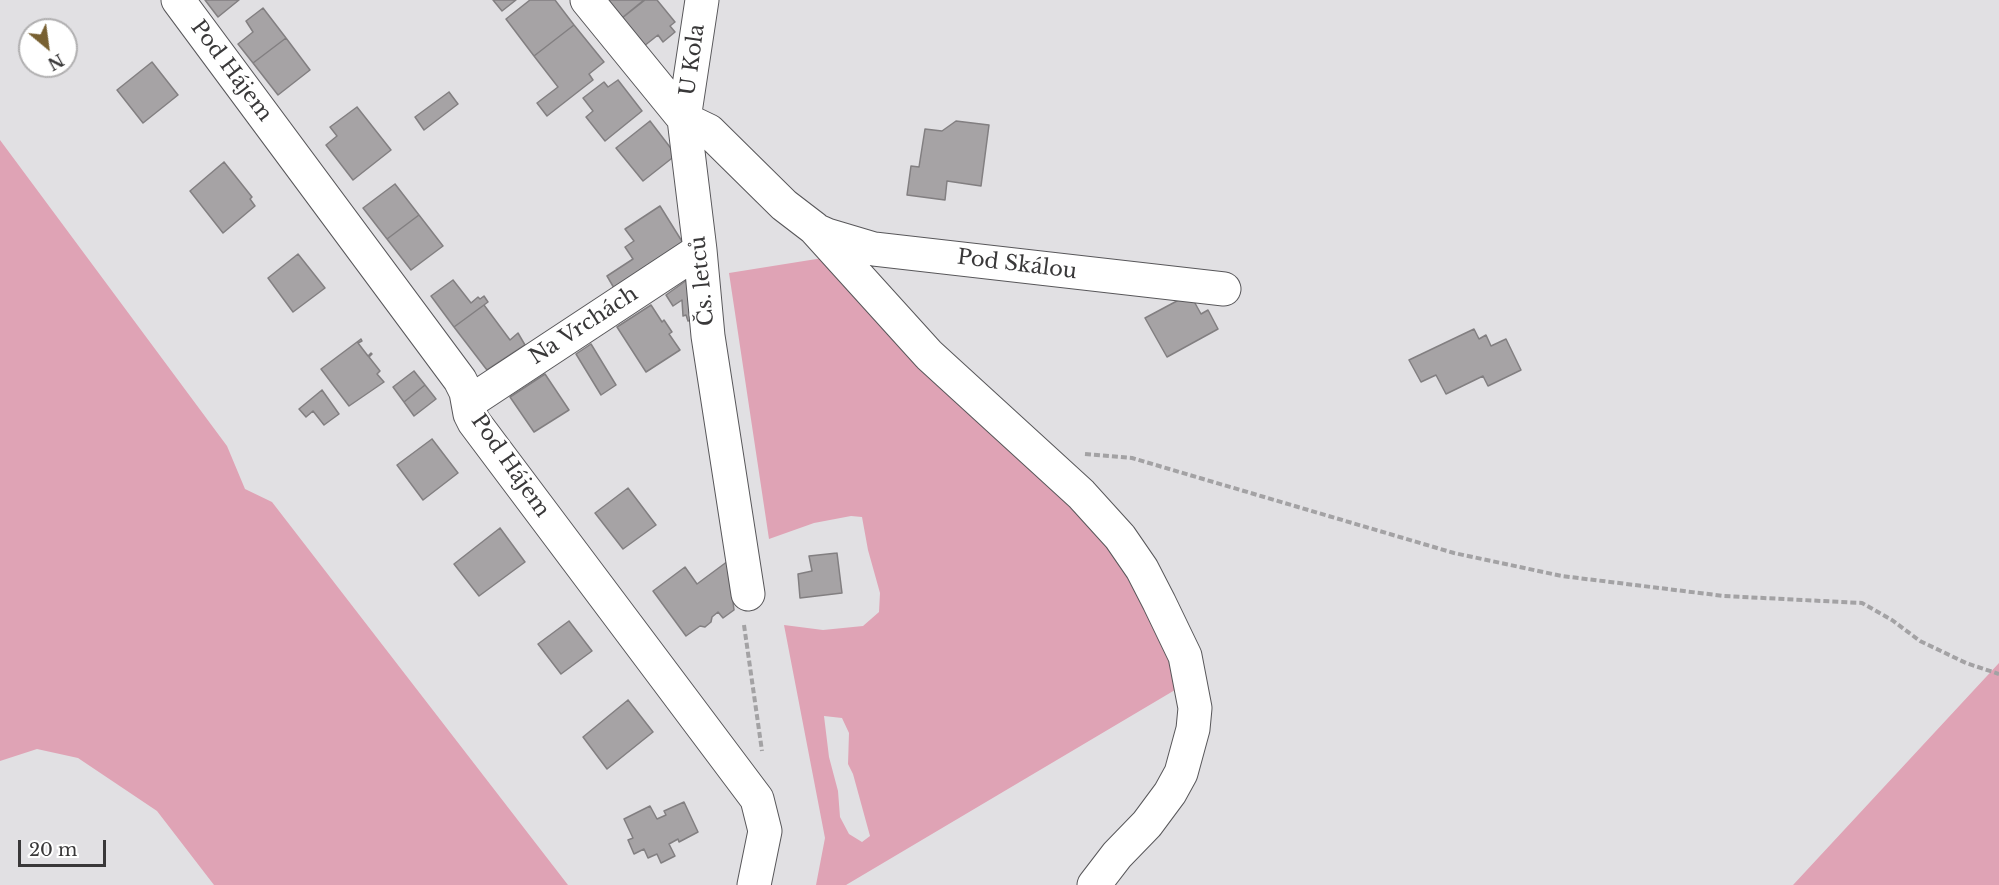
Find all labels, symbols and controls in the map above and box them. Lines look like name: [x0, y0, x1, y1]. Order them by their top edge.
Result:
street label: Pod Hájem: [185, 16, 277, 126]
north arrow: [18, 18, 78, 78]
street label: U Kola: [676, 23, 710, 97]
text: N: [44, 50, 67, 74]
street label: Čs. letců: [686, 235, 720, 327]
street label: Pod Skálou: [956, 245, 1078, 285]
street label: Na Vrchách: [525, 282, 643, 370]
street label: Pod Hájem: [465, 410, 555, 522]
scale bar: [21, 828, 110, 866]
text: 20 m: [29, 839, 77, 861]

